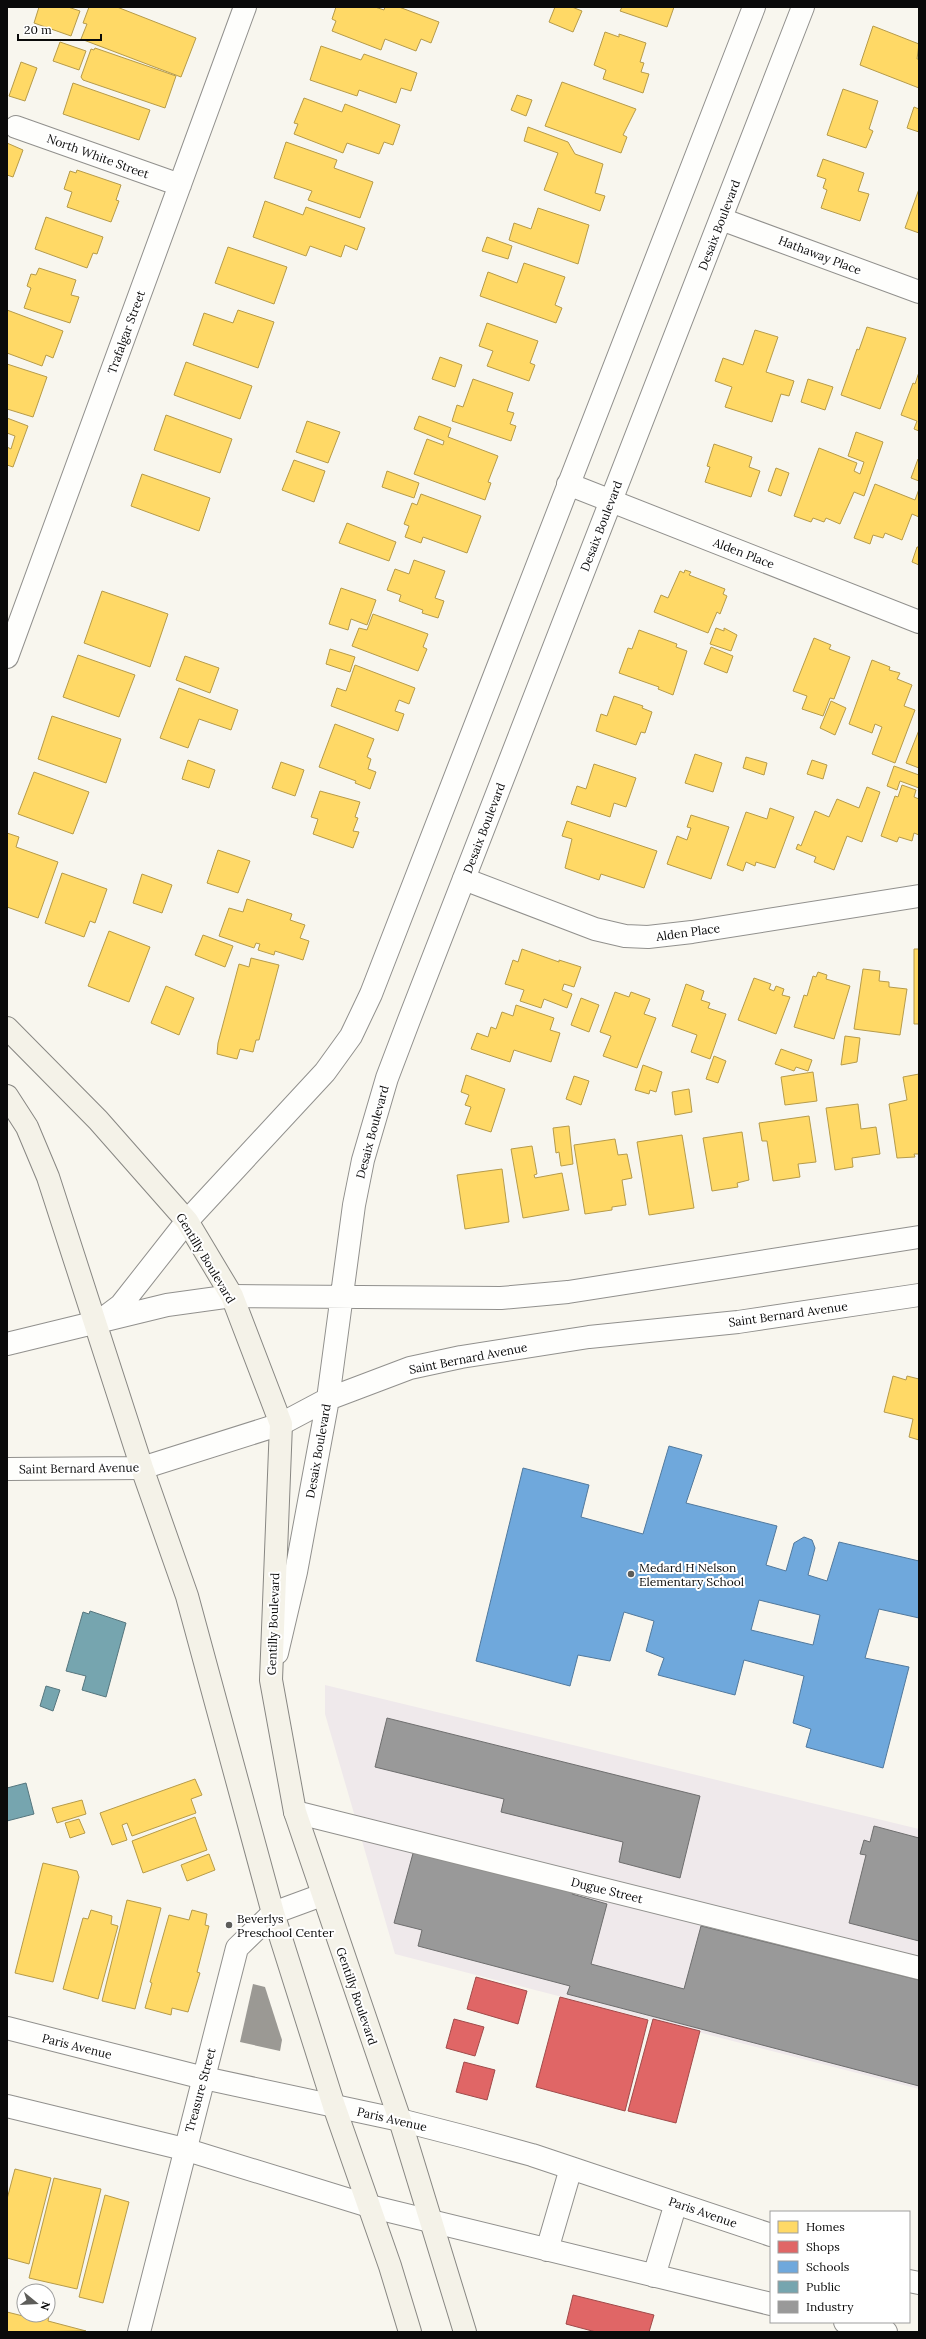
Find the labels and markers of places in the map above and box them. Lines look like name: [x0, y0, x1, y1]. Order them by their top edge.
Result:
place label: Medard H Nelson Elementary School: [639, 1560, 744, 1589]
marker: Medard H Nelson Elementary School: [626, 1569, 636, 1579]
place label: Beverlys Preschool Center: [237, 1911, 335, 1940]
marker: Beverlys Preschool Center: [224, 1920, 234, 1930]

